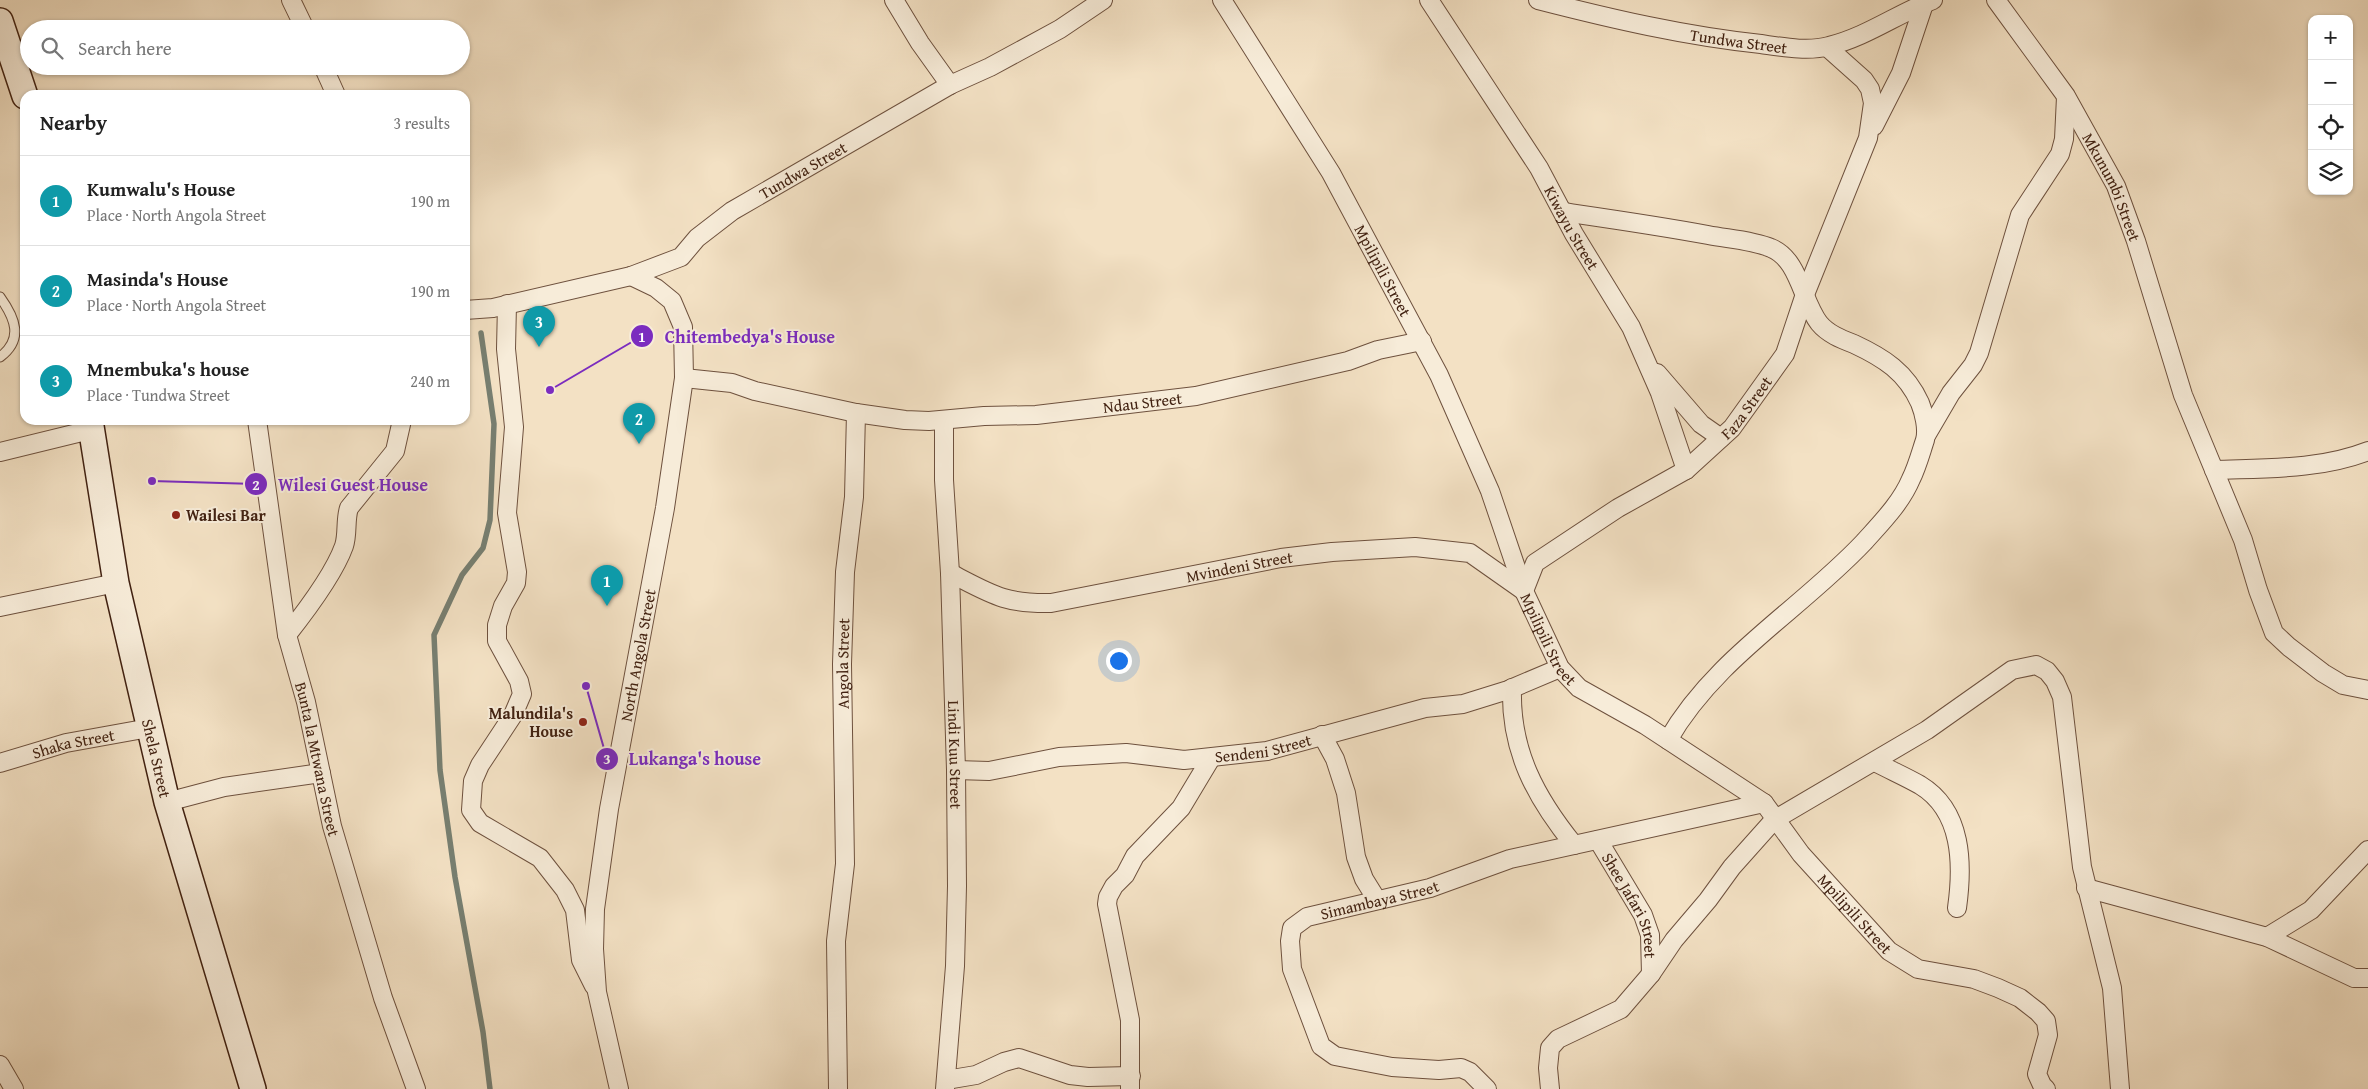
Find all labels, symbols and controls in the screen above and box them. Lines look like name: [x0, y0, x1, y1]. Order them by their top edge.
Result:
map controls: [2308, 15, 2353, 195]
button: +: [2308, 15, 2353, 60]
search box: [20, 20, 470, 75]
street label: Tundwa Street: [1688, 22, 1789, 60]
icon: search: [38, 34, 66, 62]
text: Search here: [78, 34, 172, 62]
button: −: [2308, 60, 2353, 105]
button: locate: [2308, 105, 2353, 150]
text: Nearby: [40, 107, 107, 138]
text: 3 results: [393, 111, 450, 135]
street label: Mkunumbi Street: [2077, 128, 2147, 245]
street label: Tundwa Street: [754, 135, 851, 205]
button: layers: [2308, 150, 2353, 195]
text: Kumwalu's House: [87, 175, 235, 203]
street label: Kiwayu Street: [1538, 181, 1605, 275]
text: 1: [52, 189, 60, 213]
text: 190 m: [410, 189, 450, 213]
text: Place · North Angola Street: [87, 203, 266, 227]
street label: Mpilipili Street: [1349, 220, 1418, 321]
text: Masinda's House: [87, 265, 228, 293]
text: 2: [52, 279, 60, 303]
text: 190 m: [410, 279, 450, 303]
text: Place · North Angola Street: [87, 293, 266, 317]
pin: 3: [523, 306, 555, 347]
callout: Chitembedya's House: [629, 320, 845, 353]
text: Chitembedya's House: [665, 323, 835, 350]
text: 1: [638, 326, 646, 347]
text: Mnembuka's house: [87, 355, 249, 383]
text: 3: [52, 369, 60, 393]
text: 240 m: [410, 369, 450, 393]
street label: Faza Street: [1715, 371, 1778, 445]
text: Place · Tundwa Street: [87, 383, 230, 407]
street label: Ndau Street: [1102, 386, 1184, 419]
pin: 2: [623, 403, 655, 444]
callout: Wilesi Guest House: [243, 468, 438, 501]
text: Wilesi Guest House: [278, 471, 428, 498]
text: 2: [252, 474, 260, 495]
place label: Wailesi Bar: [186, 503, 266, 527]
marker: Wailesi Bar: [170, 509, 182, 521]
street label: Mvindeni Street: [1184, 545, 1294, 588]
pin: 1: [591, 565, 623, 606]
street label: North Angola Street: [614, 587, 662, 723]
street label: Mpilipili Street: [1515, 589, 1583, 691]
street label: Angola Street: [830, 617, 856, 709]
your location: [1106, 648, 1132, 674]
street label: Bunta la Mtwana Street: [289, 679, 346, 839]
street label: Lindi Kuu Street: [942, 700, 968, 810]
place label: Malundila's House: [489, 701, 573, 743]
street label: Shela Street: [136, 716, 178, 800]
marker: Malundila's House: [577, 716, 589, 728]
street label: Shaka Street: [29, 722, 117, 765]
street label: Sendeni Street: [1214, 727, 1314, 769]
callout: Lukanga's house: [594, 742, 771, 775]
text: Lukanga's house: [629, 745, 761, 772]
text: 3: [603, 748, 611, 769]
street label: Shee Jafari Street: [1596, 848, 1663, 959]
street label: Mpilipili Street: [1812, 868, 1898, 960]
street label: Simambaya Street: [1318, 874, 1443, 925]

